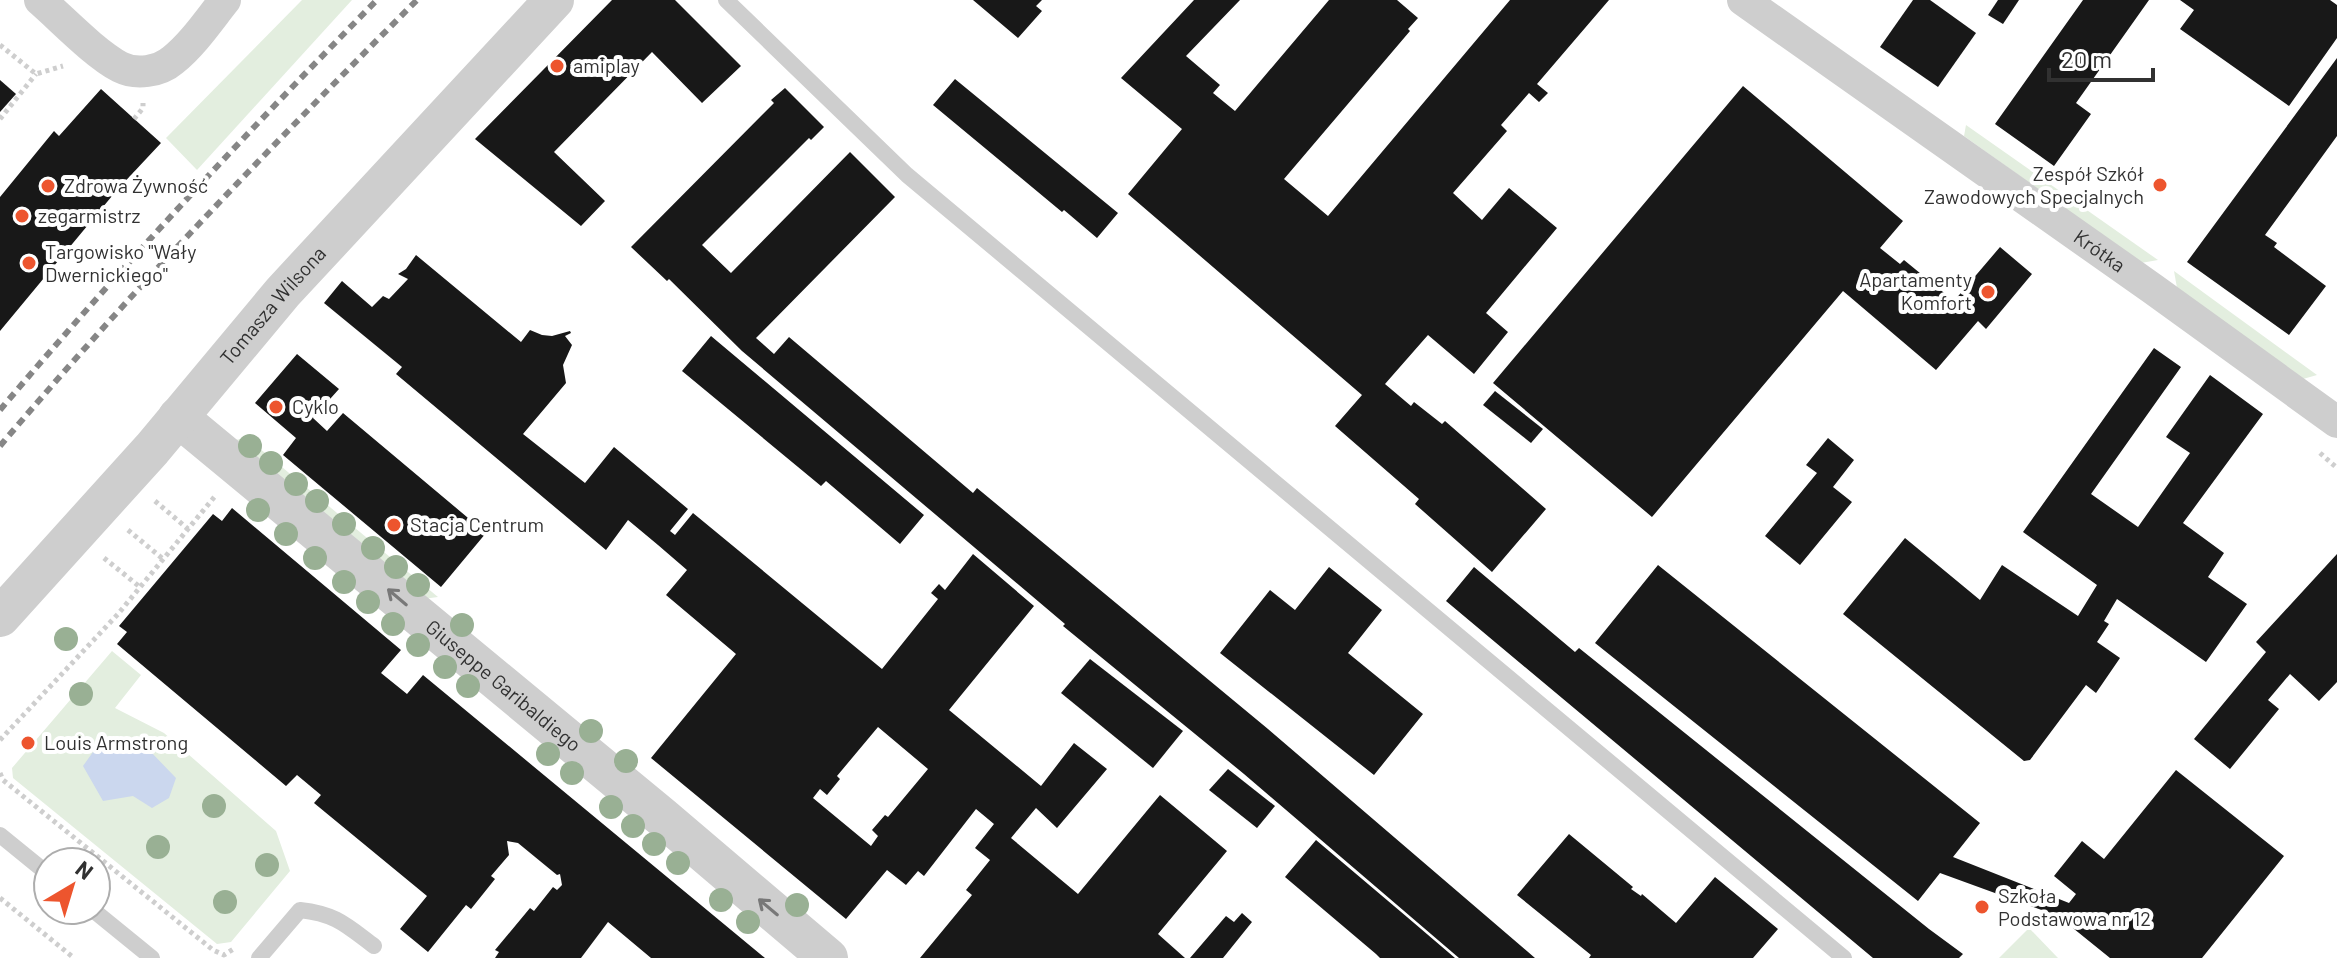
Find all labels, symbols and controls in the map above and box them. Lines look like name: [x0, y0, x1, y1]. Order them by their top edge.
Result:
scale bar: [2049, 32, 2153, 82]
text: 20 m: [2061, 44, 2112, 73]
place label: amiplay: [573, 53, 640, 77]
marker: amiplay: [548, 57, 566, 75]
place label: Zespół Szkół Zawodowych Specjalnych: [1924, 161, 2144, 208]
place label: Zdrowa Żywność: [64, 173, 208, 197]
marker: Zespół Szkół Zawodowych Specjalnych: [2151, 176, 2169, 194]
marker: Zdrowa Żywność: [39, 177, 57, 195]
place label: zegarmistrz: [38, 203, 141, 227]
marker: zegarmistrz: [13, 207, 31, 225]
street label: Krótka: [2070, 224, 2130, 277]
place label: Targowisko "Wały Dwernickiego": [45, 239, 196, 286]
street label: Tomasza Wilsona: [214, 241, 330, 369]
marker: Targowisko "Wały Dwernickiego": [20, 254, 38, 272]
place label: Apartamenty Komfort: [1859, 267, 1972, 314]
marker: Apartamenty Komfort: [1979, 283, 1997, 301]
place label: Cyklo: [292, 394, 339, 418]
marker: Cyklo: [267, 398, 285, 416]
place label: Stacja Centrum: [410, 512, 544, 536]
marker: Stacja Centrum: [385, 516, 403, 534]
one-way arrow: [387, 588, 408, 606]
street label: Giuseppe Garibaldiego: [422, 614, 586, 756]
place label: Louis Armstrong: [44, 730, 188, 754]
marker: Louis Armstrong: [19, 734, 37, 752]
north arrow: [32, 846, 112, 926]
text: N: [71, 855, 99, 884]
place label: Szkoła Podstawowa nr 12: [1998, 883, 2151, 930]
marker: Szkoła Podstawowa nr 12: [1973, 898, 1991, 916]
one-way arrow: [759, 899, 779, 917]

